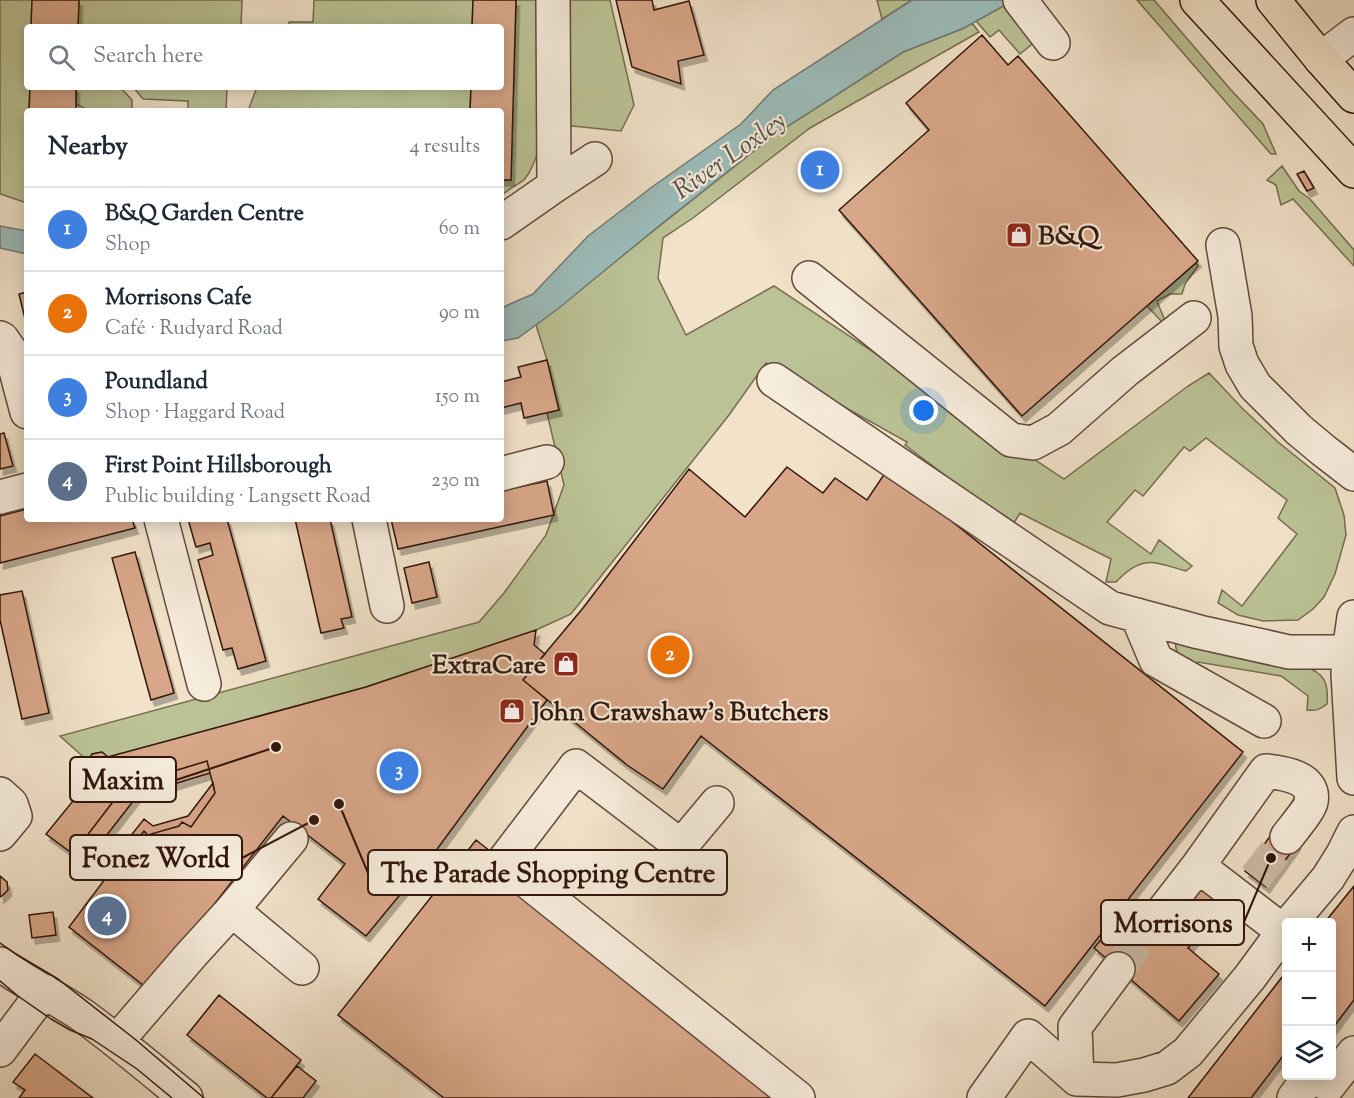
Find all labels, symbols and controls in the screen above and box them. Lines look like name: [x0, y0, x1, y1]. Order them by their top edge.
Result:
search box: [24, 24, 504, 90]
icon: search: [45, 41, 78, 74]
text: Search here: [93, 41, 203, 73]
water label: River Loxley: [666, 104, 795, 210]
text: Nearby: [48, 129, 128, 166]
text: 4 results: [409, 133, 480, 162]
pin: 1: [800, 148, 840, 192]
text: B&Q Garden Centre: [105, 199, 304, 231]
text: 1: [64, 215, 71, 244]
text: 60 m: [439, 215, 480, 244]
place label: B&Q: [1038, 219, 1102, 256]
shop icon: B&Q: [1004, 220, 1034, 250]
text: Shop: [105, 231, 150, 260]
text: Morrisons Cafe: [105, 283, 252, 315]
text: 2: [63, 299, 72, 328]
text: 90 m: [439, 299, 480, 328]
text: Café · Rudyard Road: [105, 315, 283, 344]
text: Poundland: [105, 367, 208, 399]
text: 3: [63, 383, 72, 412]
text: 150 m: [435, 383, 480, 412]
your location: [909, 396, 938, 425]
text: Shop · Haggard Road: [105, 399, 285, 428]
text: First Point Hillsborough: [105, 451, 332, 483]
text: 4: [62, 467, 73, 496]
text: 230 m: [431, 467, 480, 496]
text: Public building · Langsett Road: [105, 483, 371, 512]
pin: 2: [650, 632, 690, 678]
place label: ExtraCare: [432, 648, 546, 685]
shop icon: ExtraCare: [551, 649, 581, 679]
place label: John Crawshaw's Butchers: [530, 695, 829, 732]
shop icon: John Crawshaw's Butchers: [497, 696, 527, 726]
pin: 3: [380, 748, 418, 794]
callout: Maxim: [70, 757, 176, 802]
text: Maxim: [82, 763, 165, 802]
callout: Fonez World: [70, 835, 242, 880]
text: Fonez World: [82, 841, 231, 880]
callout: The Parade Shopping Centre: [368, 850, 727, 895]
text: The Parade Shopping Centre: [381, 856, 715, 895]
pin: 4: [88, 894, 126, 938]
callout: Morrisons: [1101, 900, 1244, 945]
text: Morrisons: [1113, 906, 1233, 945]
map controls: [1282, 918, 1336, 1080]
button: +: [1282, 918, 1336, 972]
button: −: [1282, 972, 1336, 1026]
button: layers: [1282, 1026, 1336, 1080]

